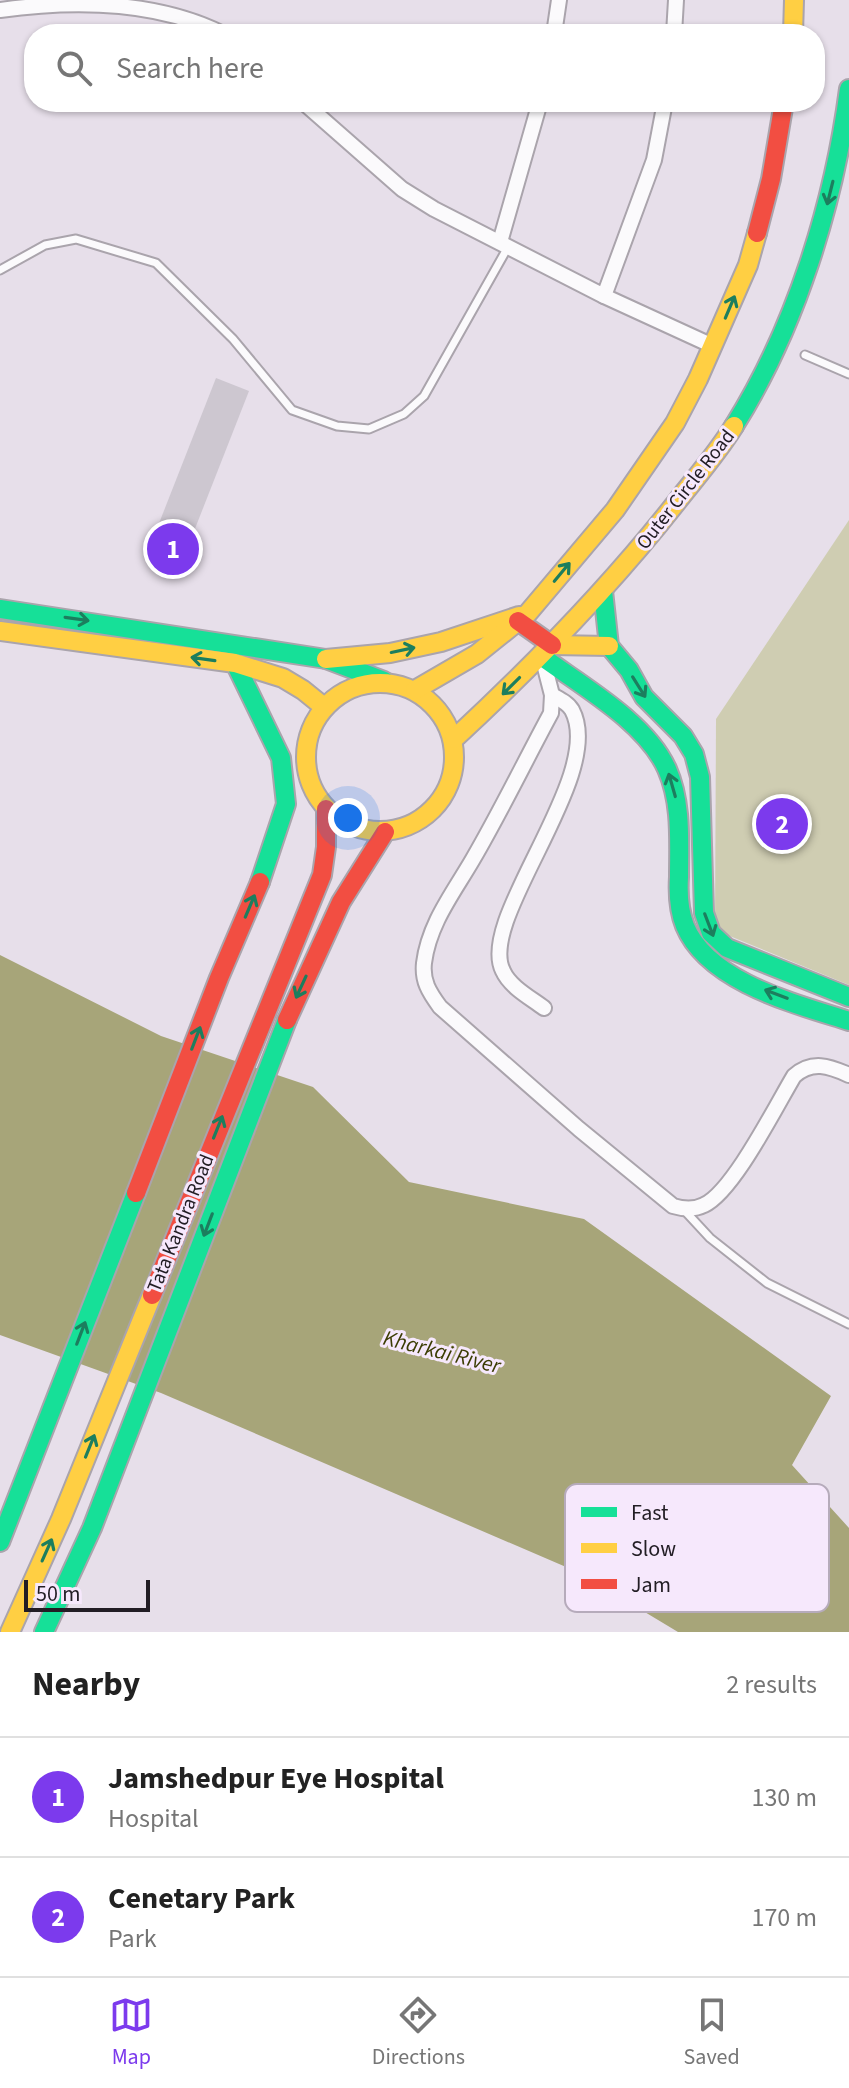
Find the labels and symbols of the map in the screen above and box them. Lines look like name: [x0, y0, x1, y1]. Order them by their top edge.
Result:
one-way arrow: [822, 180, 837, 206]
one-way arrow: [724, 295, 739, 320]
street label: Outer Circle Road: [630, 424, 742, 556]
pin: 1: [147, 519, 199, 579]
one-way arrow: [553, 562, 571, 582]
one-way arrow: [64, 612, 89, 627]
one-way arrow: [390, 642, 416, 657]
one-way arrow: [191, 651, 216, 666]
one-way arrow: [631, 675, 647, 698]
one-way arrow: [502, 676, 521, 695]
one-way arrow: [664, 773, 678, 798]
pin: 2: [756, 794, 808, 854]
your location: [328, 798, 368, 838]
one-way arrow: [244, 894, 259, 919]
one-way arrow: [703, 912, 717, 936]
one-way arrow: [293, 974, 308, 999]
one-way arrow: [764, 986, 789, 1000]
one-way arrow: [190, 1027, 204, 1051]
one-way arrow: [212, 1115, 226, 1140]
street label: Tata Kandra Road: [140, 1150, 221, 1297]
one-way arrow: [200, 1212, 214, 1237]
one-way arrow: [75, 1321, 89, 1346]
water label: Kharkai River: [380, 1322, 505, 1382]
one-way arrow: [84, 1434, 98, 1459]
legend: [565, 1484, 829, 1612]
text: Fast: [631, 1497, 669, 1529]
text: Slow: [631, 1533, 676, 1565]
one-way arrow: [40, 1538, 55, 1562]
text: Jam: [631, 1569, 671, 1601]
scale bar: [24, 1576, 150, 1612]

